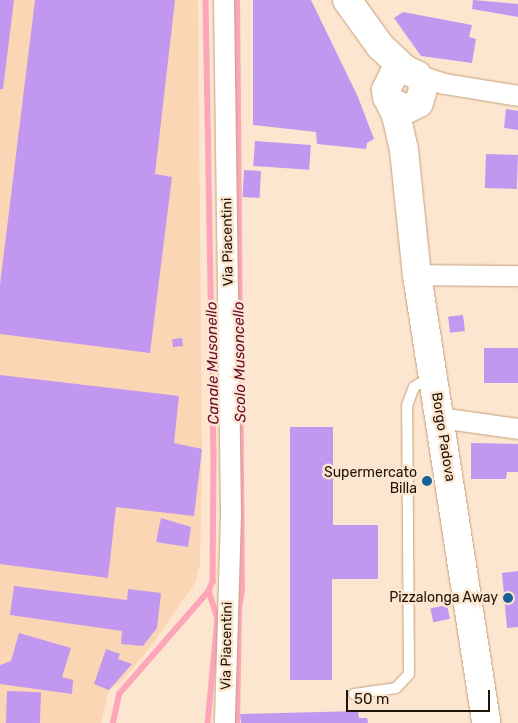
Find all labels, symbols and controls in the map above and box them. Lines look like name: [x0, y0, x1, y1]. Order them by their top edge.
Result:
street label: Via Piacentini: [219, 198, 237, 286]
water label: Canale Musonello: [203, 301, 223, 425]
water label: Scolo Musoncello: [230, 301, 250, 423]
street label: Borgo Padova: [428, 391, 458, 483]
place label: Supermercato Billa: [324, 465, 417, 498]
marker: Supermercato Billa: [421, 475, 433, 487]
place label: Pizzalonga Away: [389, 590, 498, 606]
marker: Pizzalonga Away: [502, 592, 514, 604]
street label: Via Piacentini: [218, 602, 236, 690]
scale bar: [348, 680, 492, 712]
text: 50 m: [354, 690, 389, 708]

